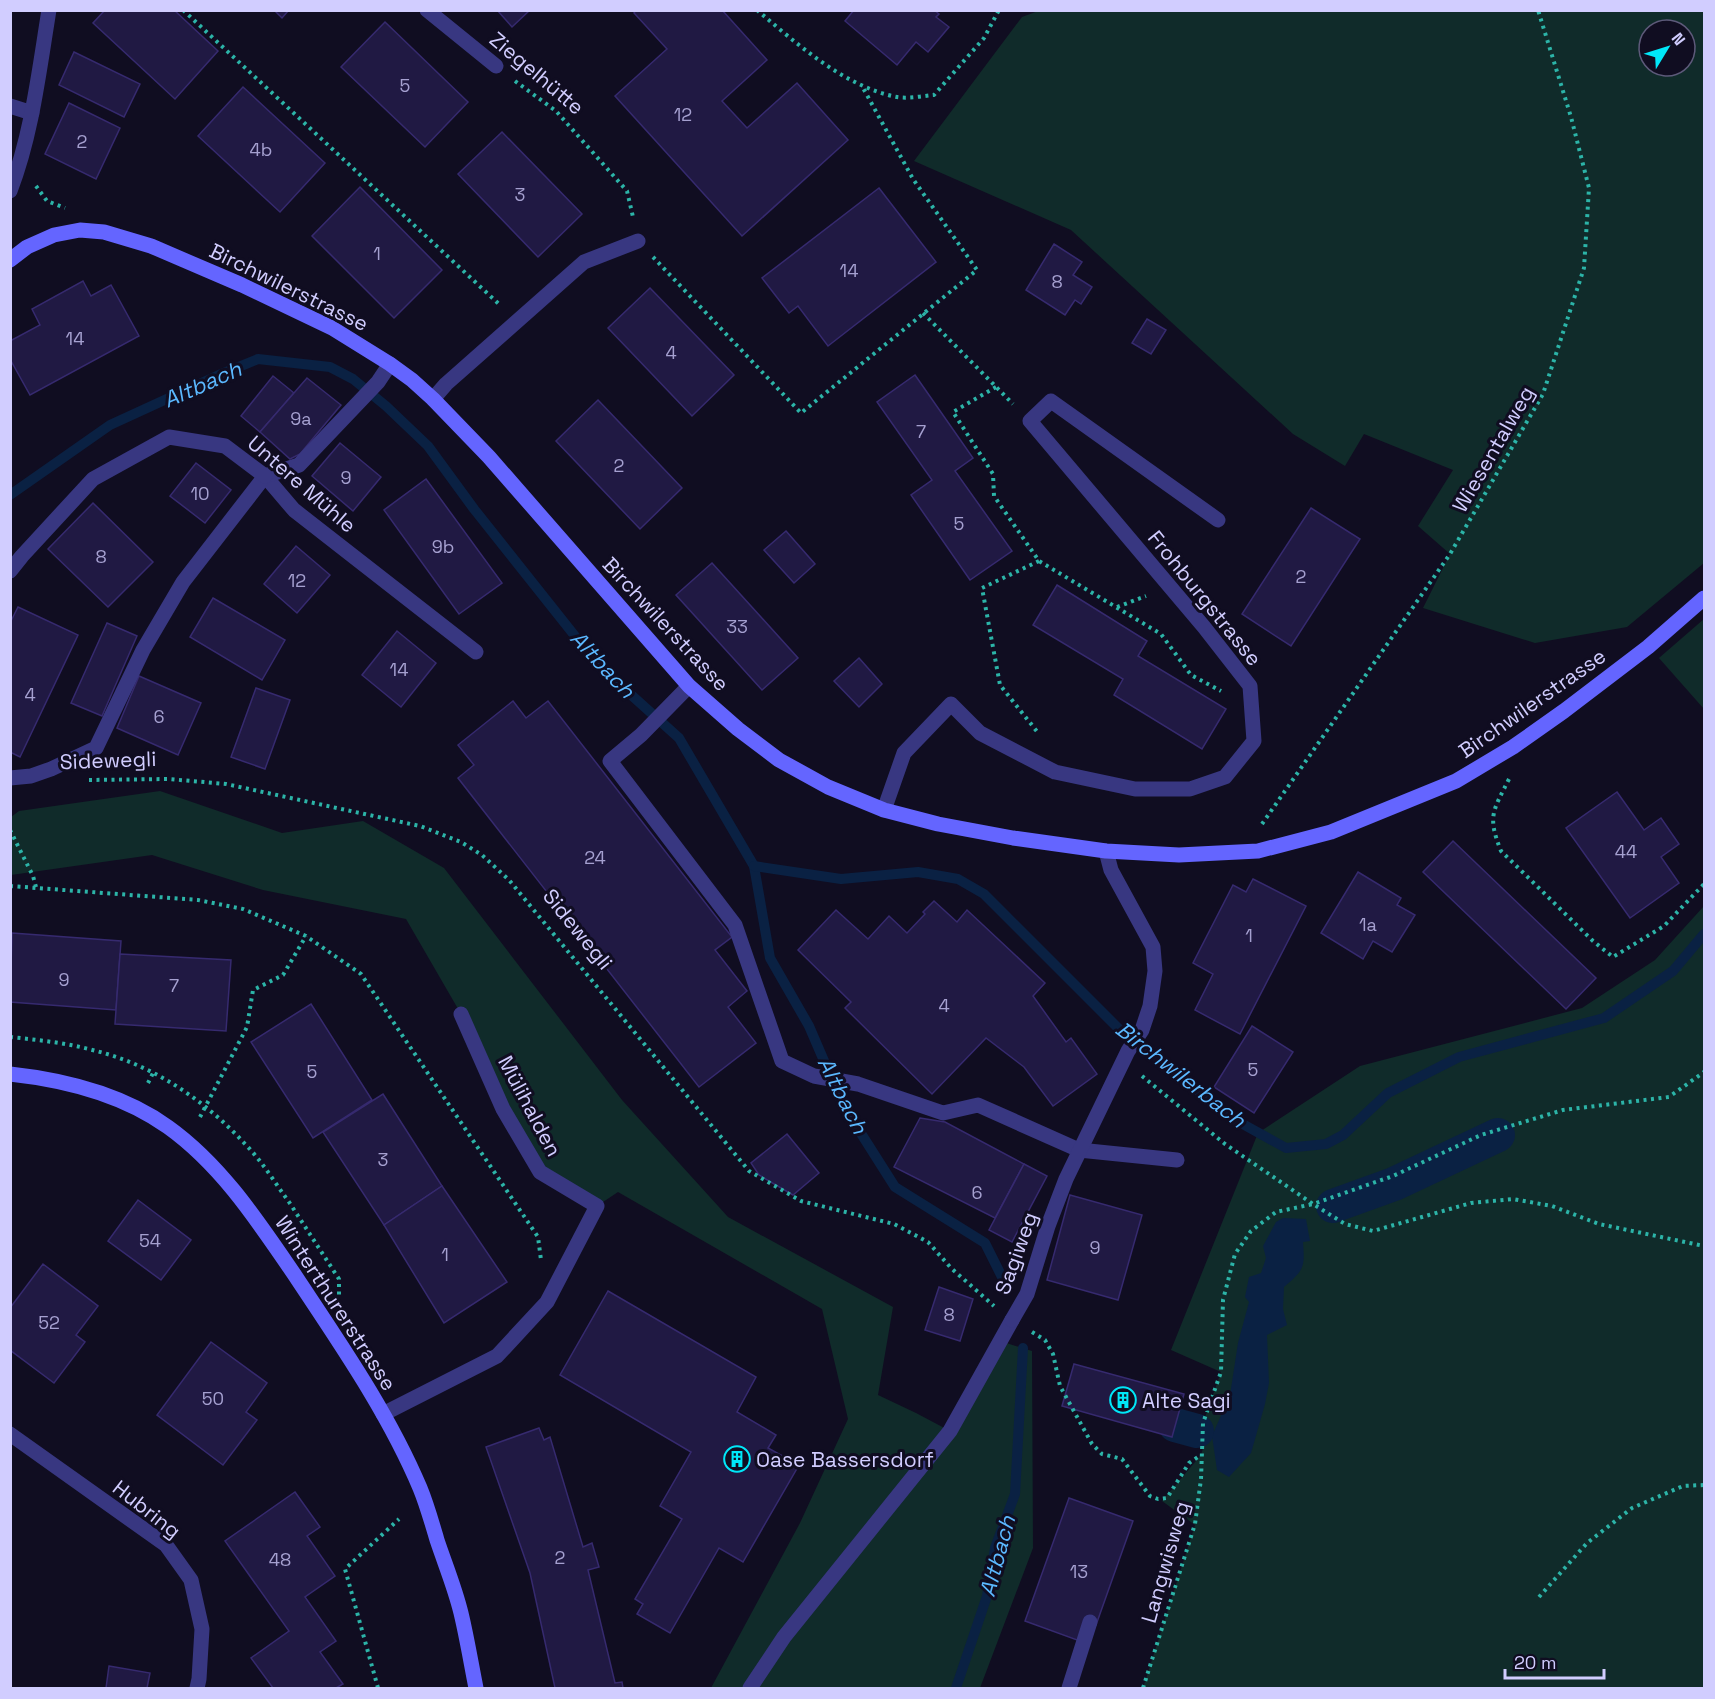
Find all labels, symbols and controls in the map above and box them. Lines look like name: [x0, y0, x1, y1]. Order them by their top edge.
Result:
north arrow: [1637, 18, 1697, 78]
street label: Ziegelhütte: [484, 26, 590, 120]
text: N: [1667, 28, 1690, 50]
house number: 5: [400, 74, 410, 97]
house number: 12: [674, 103, 692, 126]
house number: 2: [77, 130, 87, 153]
house number: 4b: [250, 138, 272, 161]
house number: 3: [515, 183, 525, 206]
street label: Birchwilerstrasse: [205, 237, 373, 337]
house number: 1: [373, 242, 381, 265]
house number: 14: [840, 259, 858, 282]
house number: 8: [1051, 270, 1063, 293]
house number: 14: [66, 327, 84, 350]
house number: 4: [665, 341, 677, 364]
water label: Altbach: [159, 354, 246, 414]
street label: Wiesentalweg: [1446, 381, 1540, 517]
house number: 9a: [290, 407, 312, 430]
house number: 7: [916, 420, 926, 443]
street label: Untere Mühle: [242, 429, 362, 539]
house number: 2: [614, 454, 624, 477]
house number: 9: [340, 466, 352, 489]
house number: 10: [190, 482, 210, 505]
house number: 5: [954, 512, 964, 535]
street label: Frohburgstrasse: [1142, 525, 1268, 671]
house number: 9b: [432, 535, 454, 558]
house number: 8: [95, 545, 107, 568]
street label: Birchwilerstrasse: [597, 551, 735, 697]
house number: 2: [1296, 565, 1306, 588]
house number: 12: [288, 569, 306, 592]
house number: 33: [726, 615, 748, 638]
water label: Altbach: [565, 624, 642, 704]
street label: Birchwilerstrasse: [1453, 642, 1611, 764]
house number: 14: [390, 658, 408, 681]
house number: 4: [24, 683, 36, 706]
house number: 6: [153, 705, 165, 728]
street label: Sidewegli: [59, 745, 157, 775]
house number: 44: [1615, 840, 1637, 863]
house number: 24: [584, 846, 606, 869]
street label: Sidewegli: [537, 883, 619, 975]
house number: 1a: [1359, 913, 1377, 936]
house number: 1: [1245, 924, 1253, 947]
house number: 9: [58, 968, 70, 991]
house number: 7: [169, 974, 179, 997]
house number: 4: [938, 994, 950, 1017]
water label: Birchwilerbach: [1110, 1015, 1252, 1134]
street label: Mülihalden: [492, 1051, 568, 1161]
water label: Altbach: [812, 1052, 874, 1139]
house number: 5: [1248, 1058, 1258, 1081]
house number: 5: [307, 1060, 317, 1083]
house number: 3: [378, 1148, 388, 1171]
house number: 6: [971, 1181, 983, 1204]
street label: Sagiweg: [989, 1208, 1043, 1298]
street label: Winterthurerstrasse: [269, 1210, 403, 1396]
house number: 54: [139, 1229, 161, 1252]
house number: 9: [1089, 1236, 1101, 1259]
house number: 1: [441, 1243, 449, 1266]
house number: 8: [943, 1303, 955, 1326]
house number: 52: [38, 1311, 60, 1334]
building icon: Alte Sagi: [1108, 1385, 1138, 1415]
house number: 50: [202, 1387, 224, 1410]
place label: Alte Sagi: [1142, 1387, 1231, 1414]
building icon: Oase Bassersdorf: [722, 1444, 752, 1474]
place label: Oase Bassersdorf: [756, 1446, 934, 1473]
street label: Hubring: [107, 1474, 187, 1544]
street label: Langwisweg: [1135, 1498, 1195, 1626]
water label: Altbach: [973, 1512, 1021, 1599]
house number: 2: [555, 1546, 565, 1569]
house number: 48: [269, 1548, 291, 1571]
house number: 13: [1070, 1560, 1088, 1583]
scale bar: [1505, 1642, 1604, 1680]
text: 20 m: [1514, 1651, 1557, 1674]

